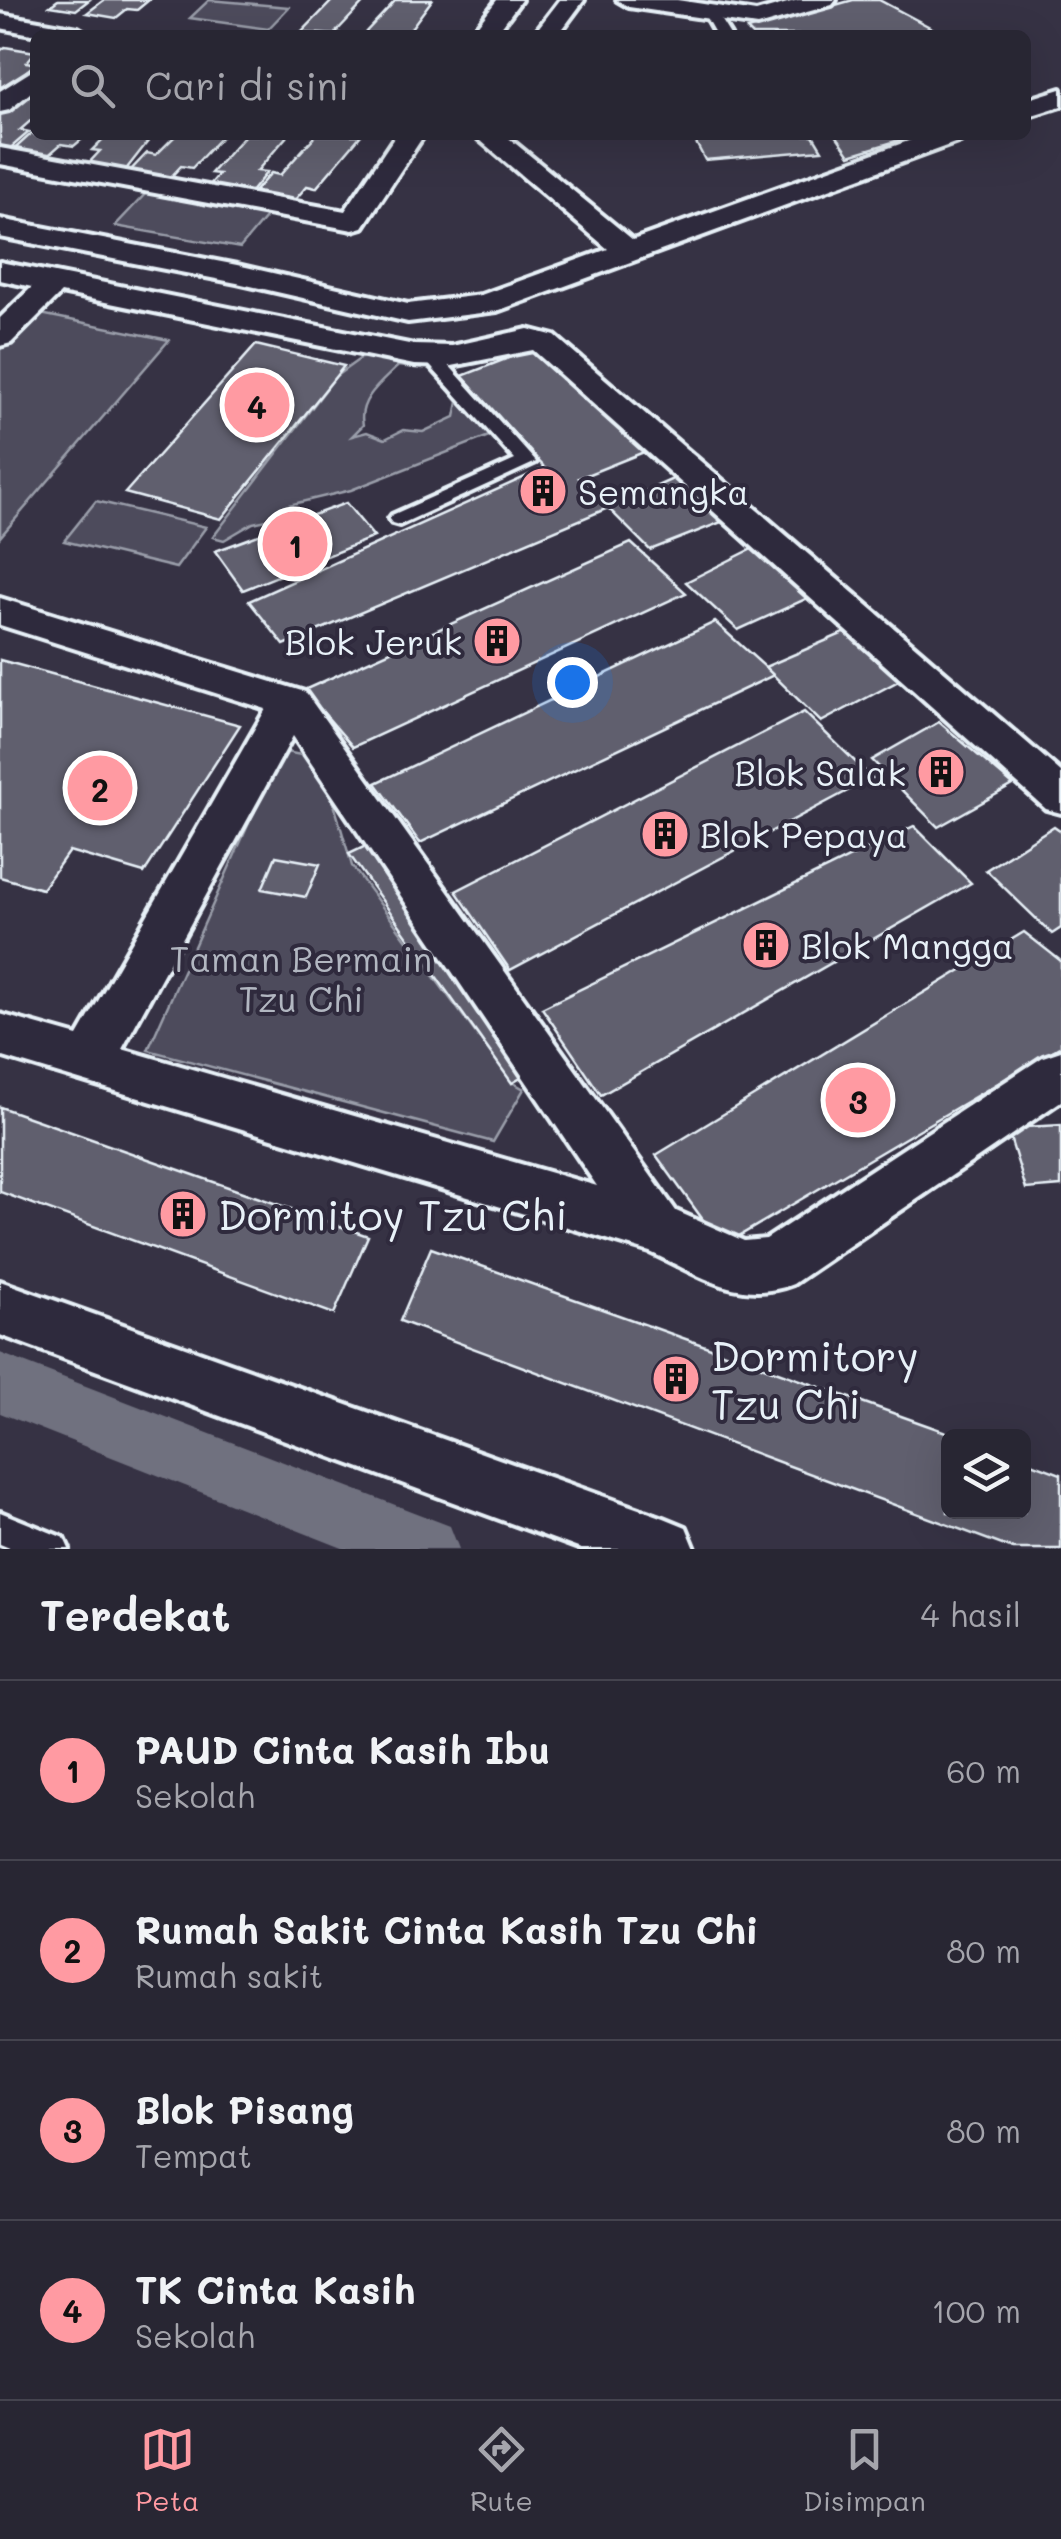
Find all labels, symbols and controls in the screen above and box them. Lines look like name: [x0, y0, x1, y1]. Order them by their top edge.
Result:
search box: [30, 30, 1031, 140]
icon: search: [65, 58, 120, 113]
text: Cari di sini: [145, 60, 349, 110]
pin: 4: [224, 368, 290, 442]
building icon: Semangka: [517, 465, 569, 517]
place label: Semangka: [578, 468, 749, 514]
pin: 1: [262, 506, 328, 582]
building icon: Blok Jeruk: [471, 615, 523, 667]
place label: Blok Jeruk: [285, 618, 462, 664]
your location: [547, 657, 598, 708]
building icon: Blok Salak: [915, 746, 967, 798]
place label: Blok Salak: [734, 749, 906, 795]
pin: 2: [68, 750, 132, 826]
building icon: Blok Pepaya: [639, 808, 691, 860]
place label: Blok Pepaya: [700, 811, 908, 857]
building icon: Blok Mangga: [740, 919, 792, 971]
place label: Blok Mangga: [801, 922, 1014, 968]
park label: Taman Bermain Tzu Chi: [170, 935, 432, 1021]
pin: 3: [826, 1062, 890, 1138]
place label: Dormitoy Tzu Chi: [218, 1187, 568, 1242]
building icon: Dormitoy Tzu Chi: [157, 1188, 209, 1240]
place label: Dormitory Tzu Chi: [711, 1328, 919, 1431]
building icon: Dormitory Tzu Chi: [650, 1353, 702, 1405]
map controls: [941, 1429, 1031, 1519]
button: layers: [941, 1429, 1031, 1519]
text: Terdekat: [40, 1587, 230, 1642]
text: 4 hasil: [921, 1593, 1021, 1635]
text: PAUD Cinta Kasih Ibu: [135, 1724, 550, 1774]
text: 1: [65, 1749, 80, 1791]
text: 60 m: [946, 1749, 1021, 1791]
text: Sekolah: [135, 1774, 255, 1816]
text: Rumah Sakit Cinta Kasih Tzu Chi: [135, 1904, 759, 1954]
text: 2: [64, 1929, 81, 1971]
text: 80 m: [946, 1929, 1021, 1971]
text: Rumah sakit: [135, 1954, 323, 1996]
text: Blok Pisang: [135, 2084, 354, 2134]
text: 3: [63, 2109, 82, 2151]
text: 80 m: [946, 2109, 1021, 2151]
text: Tempat: [135, 2134, 252, 2176]
text: TK Cinta Kasih: [135, 2264, 415, 2314]
text: 4: [62, 2289, 83, 2331]
text: 100 m: [931, 2289, 1021, 2331]
text: Sekolah: [135, 2314, 255, 2356]
tab: Peta: [135, 2422, 199, 2518]
tab: Rute: [470, 2422, 533, 2518]
tab: Disimpan: [803, 2422, 926, 2518]

